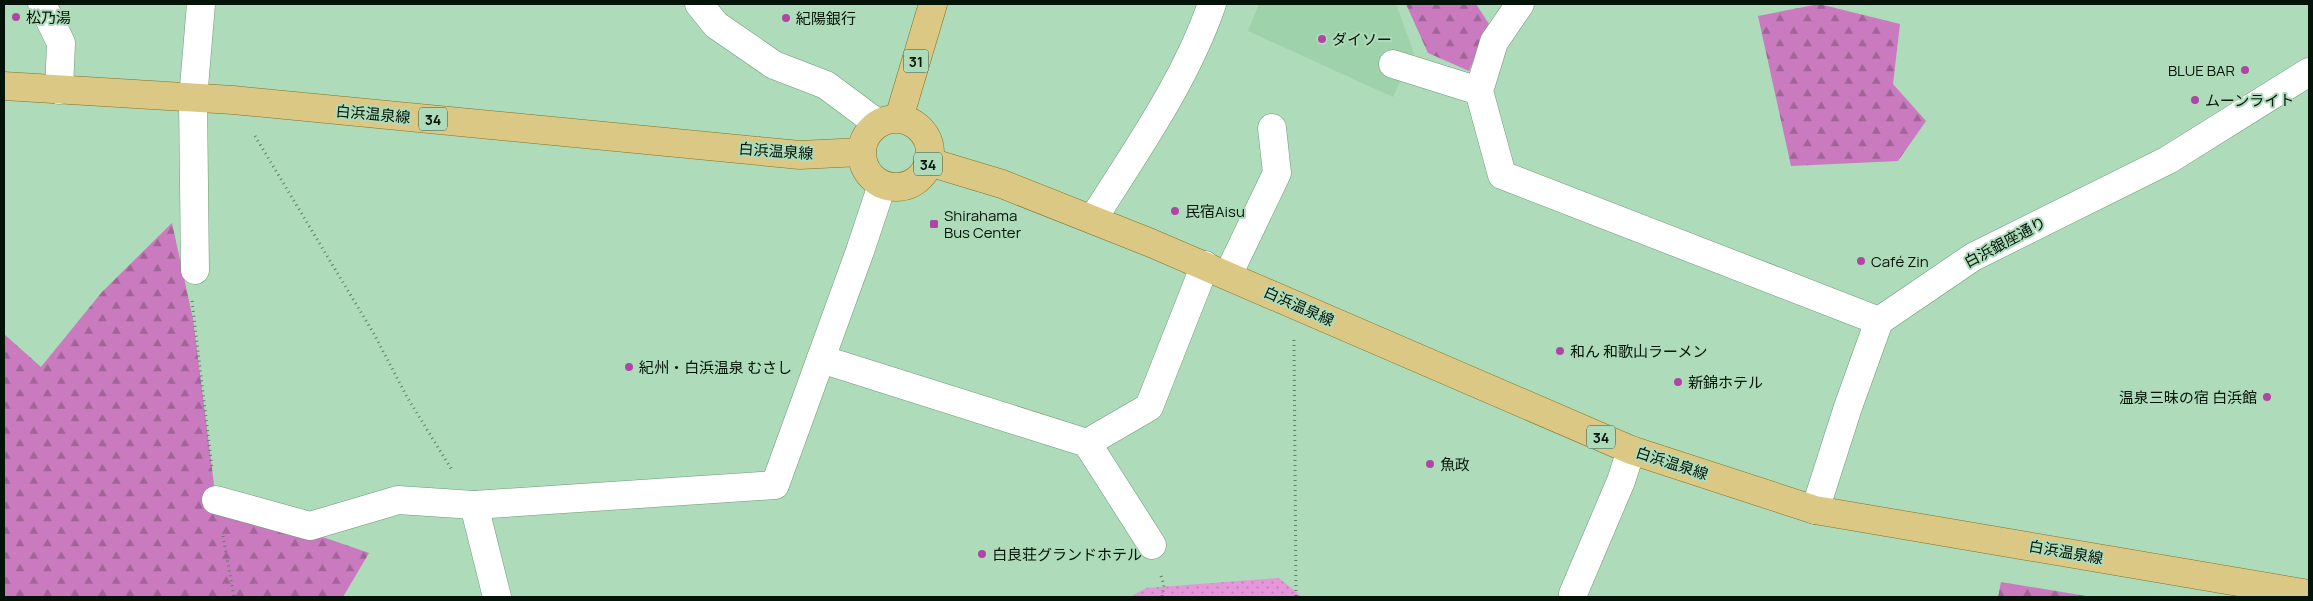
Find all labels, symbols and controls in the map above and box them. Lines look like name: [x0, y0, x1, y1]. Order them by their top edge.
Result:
place label: 松乃湯: [26, 7, 71, 28]
place label: 紀陽銀行: [796, 8, 856, 29]
marker: 松乃湯: [10, 11, 22, 23]
marker: 紀陽銀行: [780, 12, 792, 24]
place label: ダイソー: [1332, 29, 1392, 50]
marker: ダイソー: [1316, 33, 1328, 45]
road number: 31: [904, 49, 928, 72]
place label: BLUE BAR: [2168, 60, 2235, 81]
marker: BLUE BAR: [2239, 64, 2251, 76]
place label: ムーンライト: [2205, 90, 2294, 111]
marker: ムーンライト: [2189, 94, 2201, 106]
street label: 白浜温泉線: [335, 100, 411, 128]
road number: 34: [419, 108, 447, 130]
street label: 白浜温泉線: [738, 138, 814, 164]
road number: 34: [914, 152, 942, 175]
place label: 民宿Aisu: [1185, 201, 1245, 222]
place label: Shirahama Bus Center: [944, 205, 1022, 243]
marker: 民宿Aisu: [1169, 205, 1181, 217]
street label: 白浜銀座通り: [1960, 212, 2050, 272]
marker: Shirahama Bus Center: [928, 218, 940, 230]
place label: Café Zin: [1871, 251, 1929, 272]
marker: Café Zin: [1855, 255, 1867, 267]
street label: 白浜温泉線: [1260, 281, 1338, 331]
place label: 和ん 和歌山ラーメン: [1570, 341, 1707, 362]
marker: 和ん 和歌山ラーメン: [1554, 345, 1566, 357]
place label: 紀州・白浜温泉 むさし: [639, 357, 792, 378]
marker: 紀州・白浜温泉 むさし: [623, 361, 635, 373]
place label: 新錦ホテル: [1688, 372, 1763, 393]
marker: 新錦ホテル: [1672, 376, 1684, 388]
place label: 温泉三昧の宿 白浜館: [2119, 387, 2257, 408]
marker: 温泉三昧の宿 白浜館: [2261, 391, 2273, 403]
road number: 34: [1587, 426, 1615, 448]
street label: 白浜温泉線: [1633, 441, 1711, 485]
place label: 魚政: [1440, 454, 1470, 475]
marker: 魚政: [1424, 458, 1436, 470]
street label: 白浜温泉線: [2027, 535, 2105, 569]
place label: 白良荘グランドホテル: [992, 544, 1142, 565]
marker: 白良荘グランドホテル: [976, 548, 988, 560]

